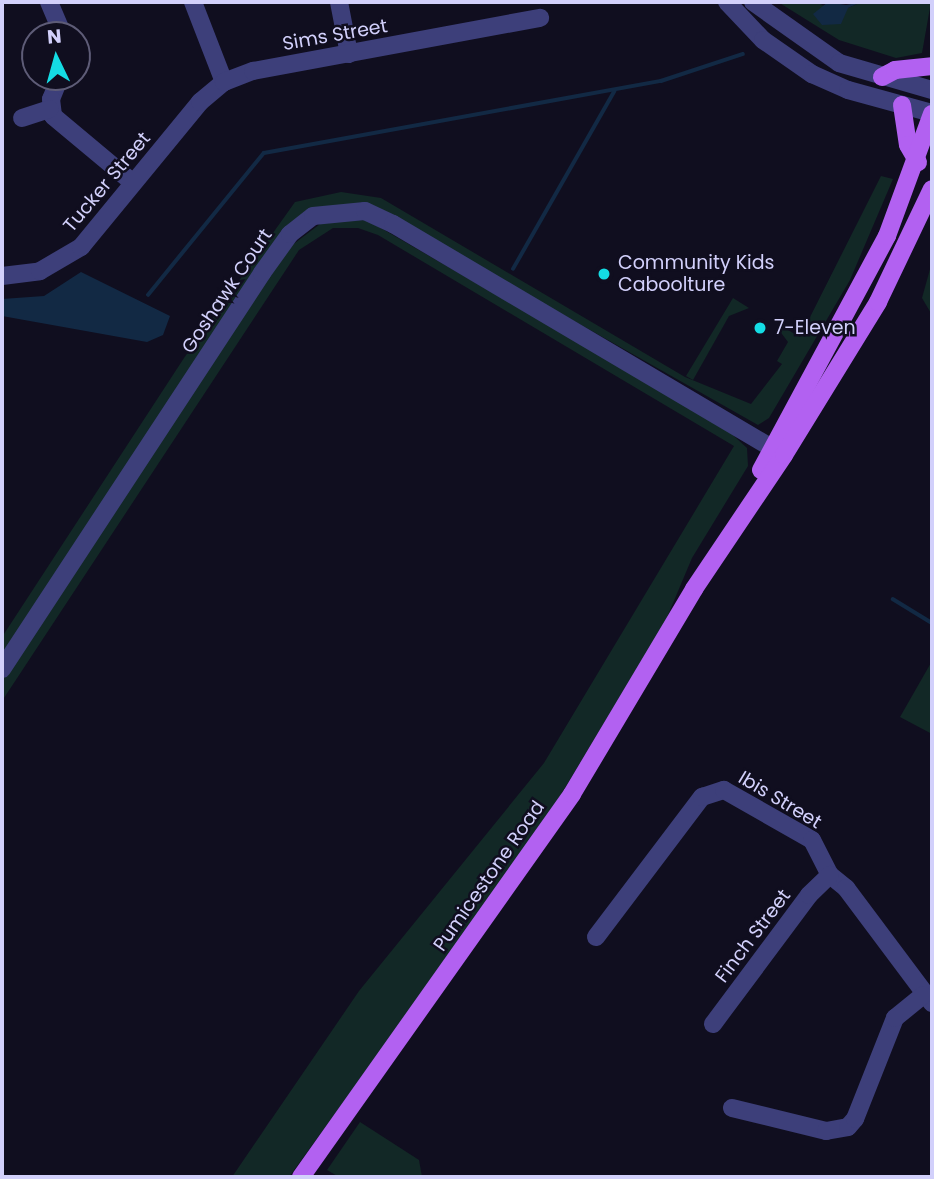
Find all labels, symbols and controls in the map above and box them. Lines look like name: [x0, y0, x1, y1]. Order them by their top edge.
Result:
street label: Sims Street: [281, 15, 389, 55]
north arrow: [21, 21, 91, 91]
text: N: [46, 23, 63, 51]
street label: Tucker Street: [59, 127, 155, 237]
street label: Goshawk Court: [177, 224, 277, 358]
place label: Community Kids Caboolture: [618, 252, 774, 296]
marker: Community Kids Caboolture: [596, 266, 612, 282]
place label: 7-Eleven: [774, 317, 856, 339]
marker: 7-Eleven: [752, 320, 768, 336]
street label: Ibis Street: [734, 766, 826, 834]
street label: Pumicestone Road: [429, 797, 549, 955]
street label: Finch Street: [711, 885, 795, 987]

